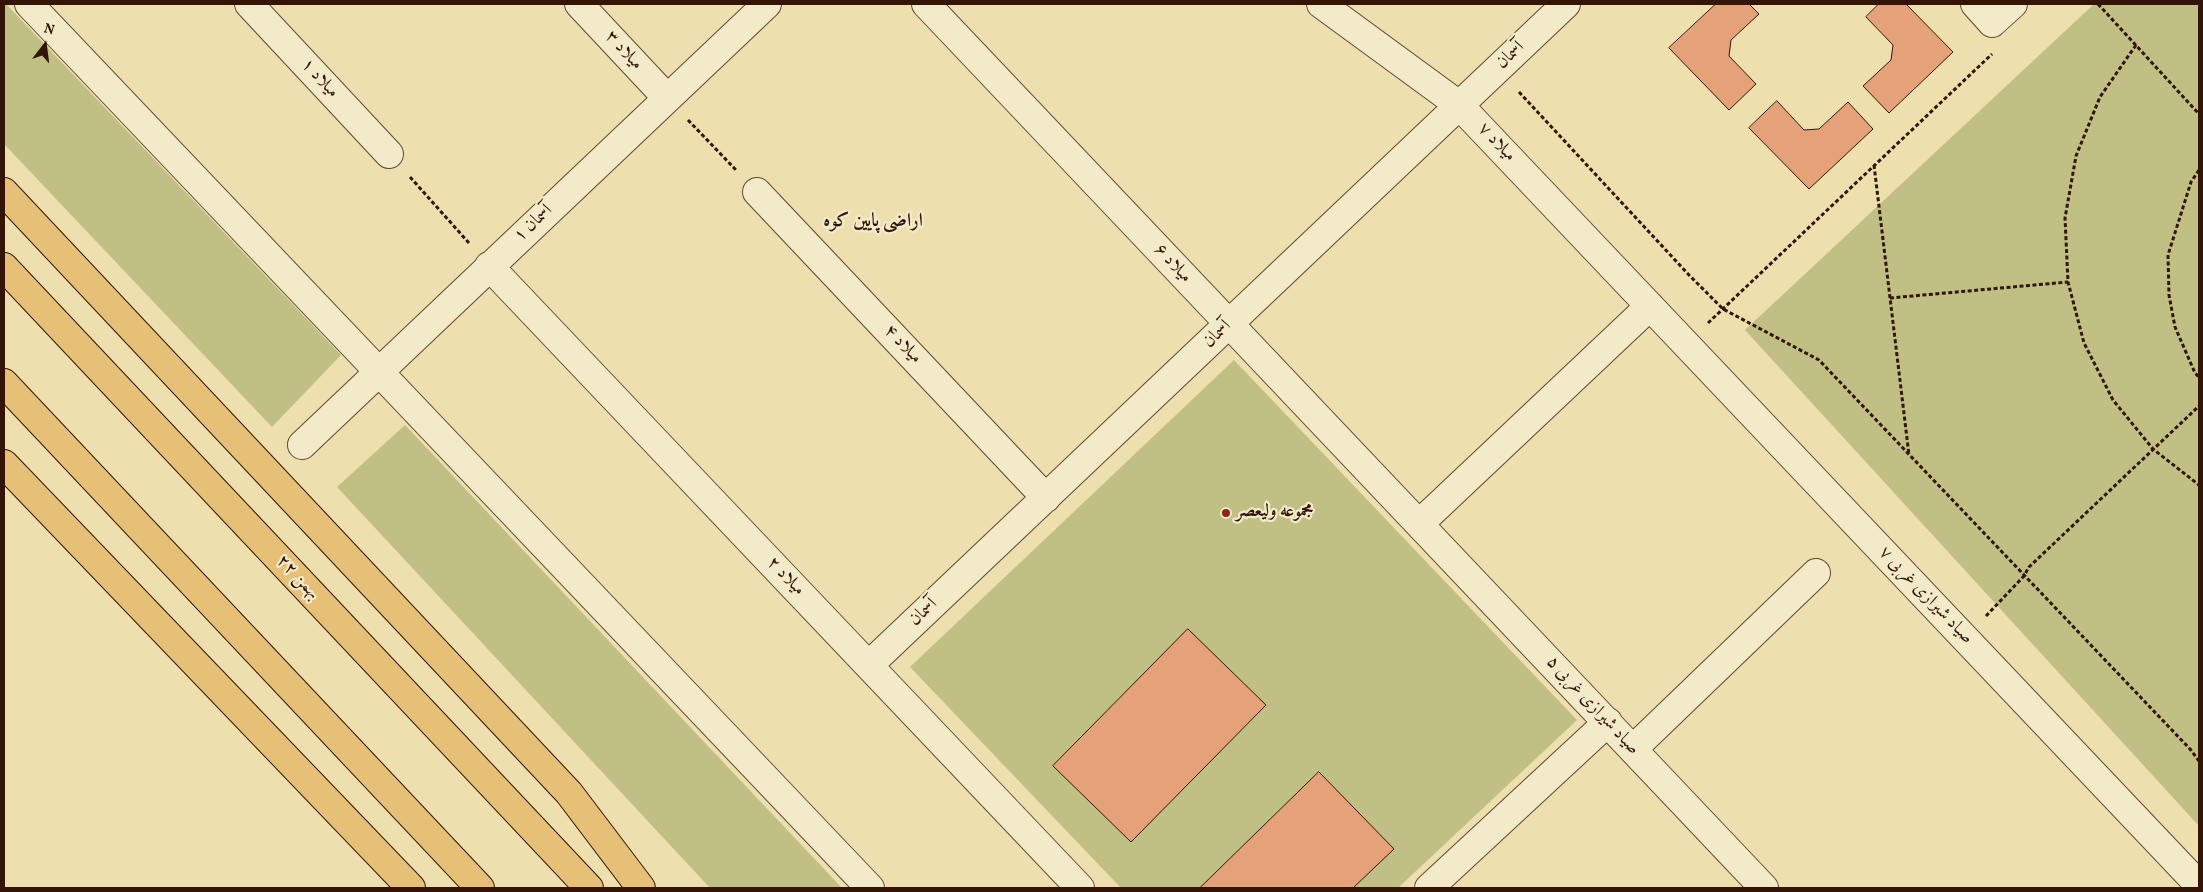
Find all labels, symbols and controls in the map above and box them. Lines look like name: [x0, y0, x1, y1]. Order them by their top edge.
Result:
north arrow: [20, 20, 70, 70]
text: N: [42, 20, 56, 41]
street label: میلاد ۳: [599, 27, 647, 75]
street label: آسمان: [1492, 38, 1530, 74]
street label: میلاد ۱: [295, 55, 343, 103]
street label: میلاد ۷: [1472, 119, 1520, 167]
street label: آسمان ۱: [510, 201, 558, 247]
district label: اراضی پایین کوه: [823, 212, 923, 234]
street label: میلاد ۶: [1148, 240, 1196, 288]
street label: آسمان: [1199, 317, 1237, 353]
street label: میلاد ۴: [878, 321, 926, 369]
place label: مجموعه ولیعصر: [1236, 502, 1313, 524]
marker: مجموعه ولیعصر: [1220, 507, 1232, 519]
street label: صیاد شیرازی غربی ۷: [1873, 543, 1977, 649]
street label: ۲۲ بهمن: [271, 551, 323, 605]
street label: میلاد ۲: [761, 553, 809, 601]
street label: آسمان: [905, 595, 943, 631]
street label: صیاد شیرازی غربی ۵: [1541, 652, 1643, 760]

